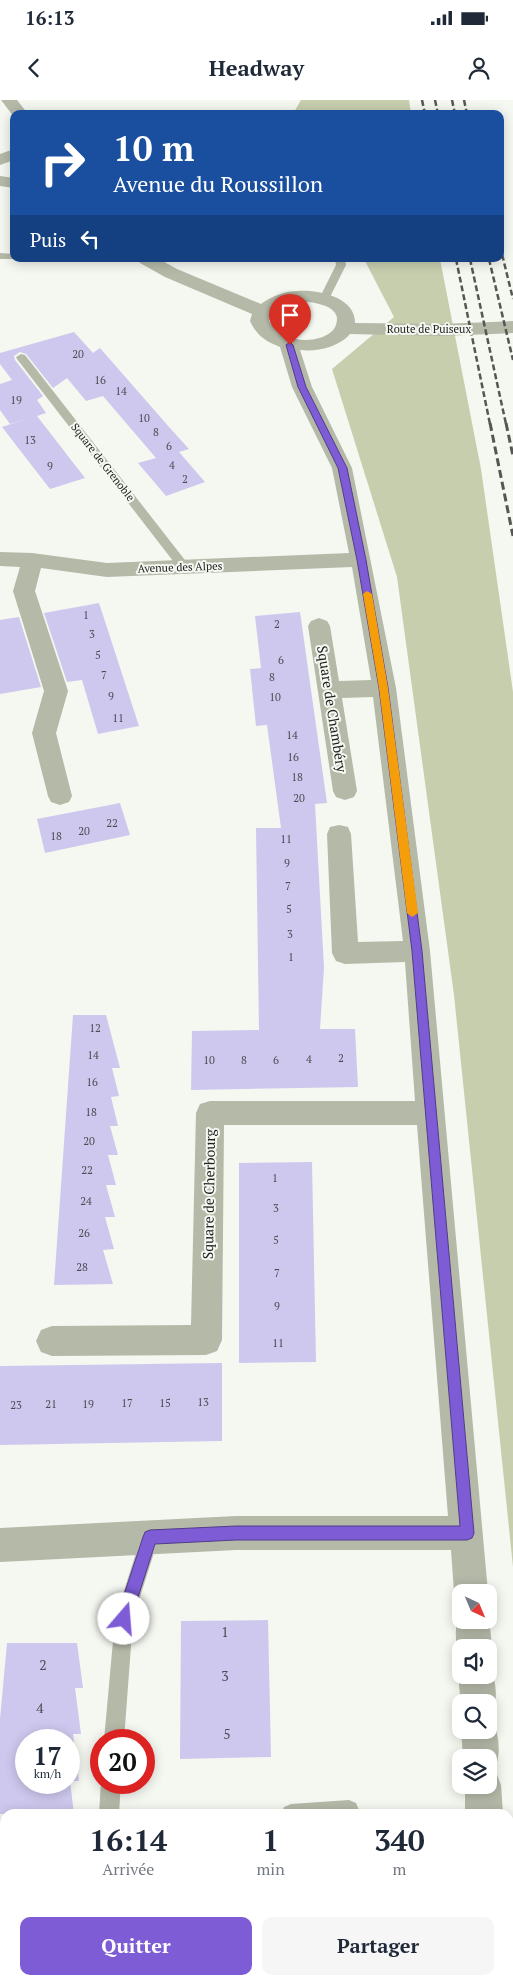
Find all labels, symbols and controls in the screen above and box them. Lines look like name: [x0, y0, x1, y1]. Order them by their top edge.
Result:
text: 16:13: [25, 5, 74, 30]
text: Headway: [209, 53, 304, 82]
icon: back: [20, 54, 48, 82]
icon: person: [465, 54, 493, 82]
text: 10 m: [113, 125, 194, 171]
icon: right: [30, 130, 95, 195]
text: Avenue du Roussillon: [113, 169, 323, 198]
icon: left: [76, 225, 104, 253]
text: Puis: [30, 227, 66, 252]
pin: [269, 294, 311, 345]
icon: arrive: [276, 301, 304, 329]
street label: Route de Puiseux: [387, 322, 471, 336]
house number: 20: [72, 347, 84, 361]
house number: 16: [94, 373, 106, 387]
house number: 14: [115, 384, 127, 398]
house number: 19: [10, 393, 22, 407]
house number: 10: [138, 411, 150, 425]
street label: Square de Grenoble: [68, 420, 138, 504]
house number: 8: [153, 425, 159, 439]
house number: 13: [24, 433, 36, 447]
house number: 6: [166, 439, 172, 453]
house number: 4: [169, 458, 175, 472]
house number: 9: [47, 459, 53, 473]
house number: 2: [182, 472, 188, 486]
street label: Avenue des Alpes: [137, 559, 223, 575]
house number: 1: [83, 608, 89, 622]
house number: 2: [274, 617, 280, 631]
house number: 3: [89, 627, 95, 641]
street label: Square de Chambéry: [313, 644, 352, 775]
house number: 5: [95, 648, 101, 662]
house number: 6: [278, 653, 284, 667]
house number: 7: [101, 668, 107, 682]
house number: 8: [269, 670, 275, 684]
house number: 9: [108, 689, 114, 703]
house number: 10: [269, 690, 281, 704]
house number: 11: [112, 711, 124, 725]
house number: 14: [286, 728, 298, 742]
house number: 16: [287, 750, 299, 764]
house number: 18: [291, 770, 303, 784]
house number: 20: [293, 791, 305, 805]
house number: 22: [106, 816, 118, 830]
house number: 20: [78, 824, 90, 838]
house number: 18: [50, 829, 62, 843]
house number: 11: [280, 832, 292, 846]
house number: 9: [284, 856, 290, 870]
house number: 7: [285, 879, 291, 893]
house number: 5: [286, 902, 292, 916]
house number: 3: [287, 927, 293, 941]
house number: 1: [288, 950, 294, 964]
house number: 12: [89, 1021, 101, 1035]
house number: 14: [87, 1048, 99, 1062]
house number: 2: [338, 1051, 344, 1065]
house number: 4: [306, 1052, 312, 1066]
house number: 10: [203, 1053, 215, 1067]
house number: 8: [241, 1053, 247, 1067]
house number: 6: [273, 1053, 279, 1067]
house number: 16: [86, 1075, 98, 1089]
house number: 18: [85, 1105, 97, 1119]
street label: Square de Cherbourg: [198, 1128, 219, 1259]
house number: 20: [83, 1134, 95, 1148]
house number: 22: [81, 1163, 93, 1177]
house number: 1: [272, 1171, 278, 1185]
house number: 24: [80, 1194, 92, 1208]
house number: 3: [273, 1201, 279, 1215]
house number: 26: [78, 1226, 90, 1240]
house number: 5: [273, 1233, 279, 1247]
house number: 28: [76, 1260, 88, 1274]
house number: 7: [274, 1266, 280, 1280]
house number: 9: [274, 1299, 280, 1313]
house number: 11: [272, 1336, 284, 1350]
house number: 13: [197, 1395, 209, 1409]
house number: 17: [121, 1396, 133, 1410]
house number: 15: [159, 1396, 171, 1410]
house number: 21: [45, 1397, 57, 1411]
house number: 19: [82, 1397, 94, 1411]
house number: 23: [10, 1398, 22, 1412]
north arrow: [452, 1584, 498, 1629]
map controls: [452, 1584, 497, 1794]
position arrow: [97, 1592, 149, 1644]
house number: 1: [221, 1622, 229, 1641]
button: sound: [452, 1639, 497, 1684]
house number: 2: [39, 1655, 47, 1674]
house number: 3: [221, 1666, 229, 1685]
button: search: [452, 1694, 497, 1739]
house number: 4: [36, 1698, 44, 1717]
house number: 5: [223, 1724, 231, 1743]
speed limit sign: 20: [90, 1729, 155, 1794]
text: 17: [33, 1739, 62, 1772]
button: layers: [452, 1749, 497, 1794]
text: km/h: [34, 1766, 61, 1781]
text: 16:14: [89, 1820, 167, 1860]
text: 1: [262, 1820, 279, 1860]
text: 340: [374, 1820, 425, 1860]
text: Arrivée: [102, 1858, 154, 1880]
text: min: [257, 1858, 285, 1880]
text: m: [392, 1858, 406, 1880]
button: Quitter: [20, 1917, 252, 1975]
button: Partager: [262, 1917, 494, 1975]

